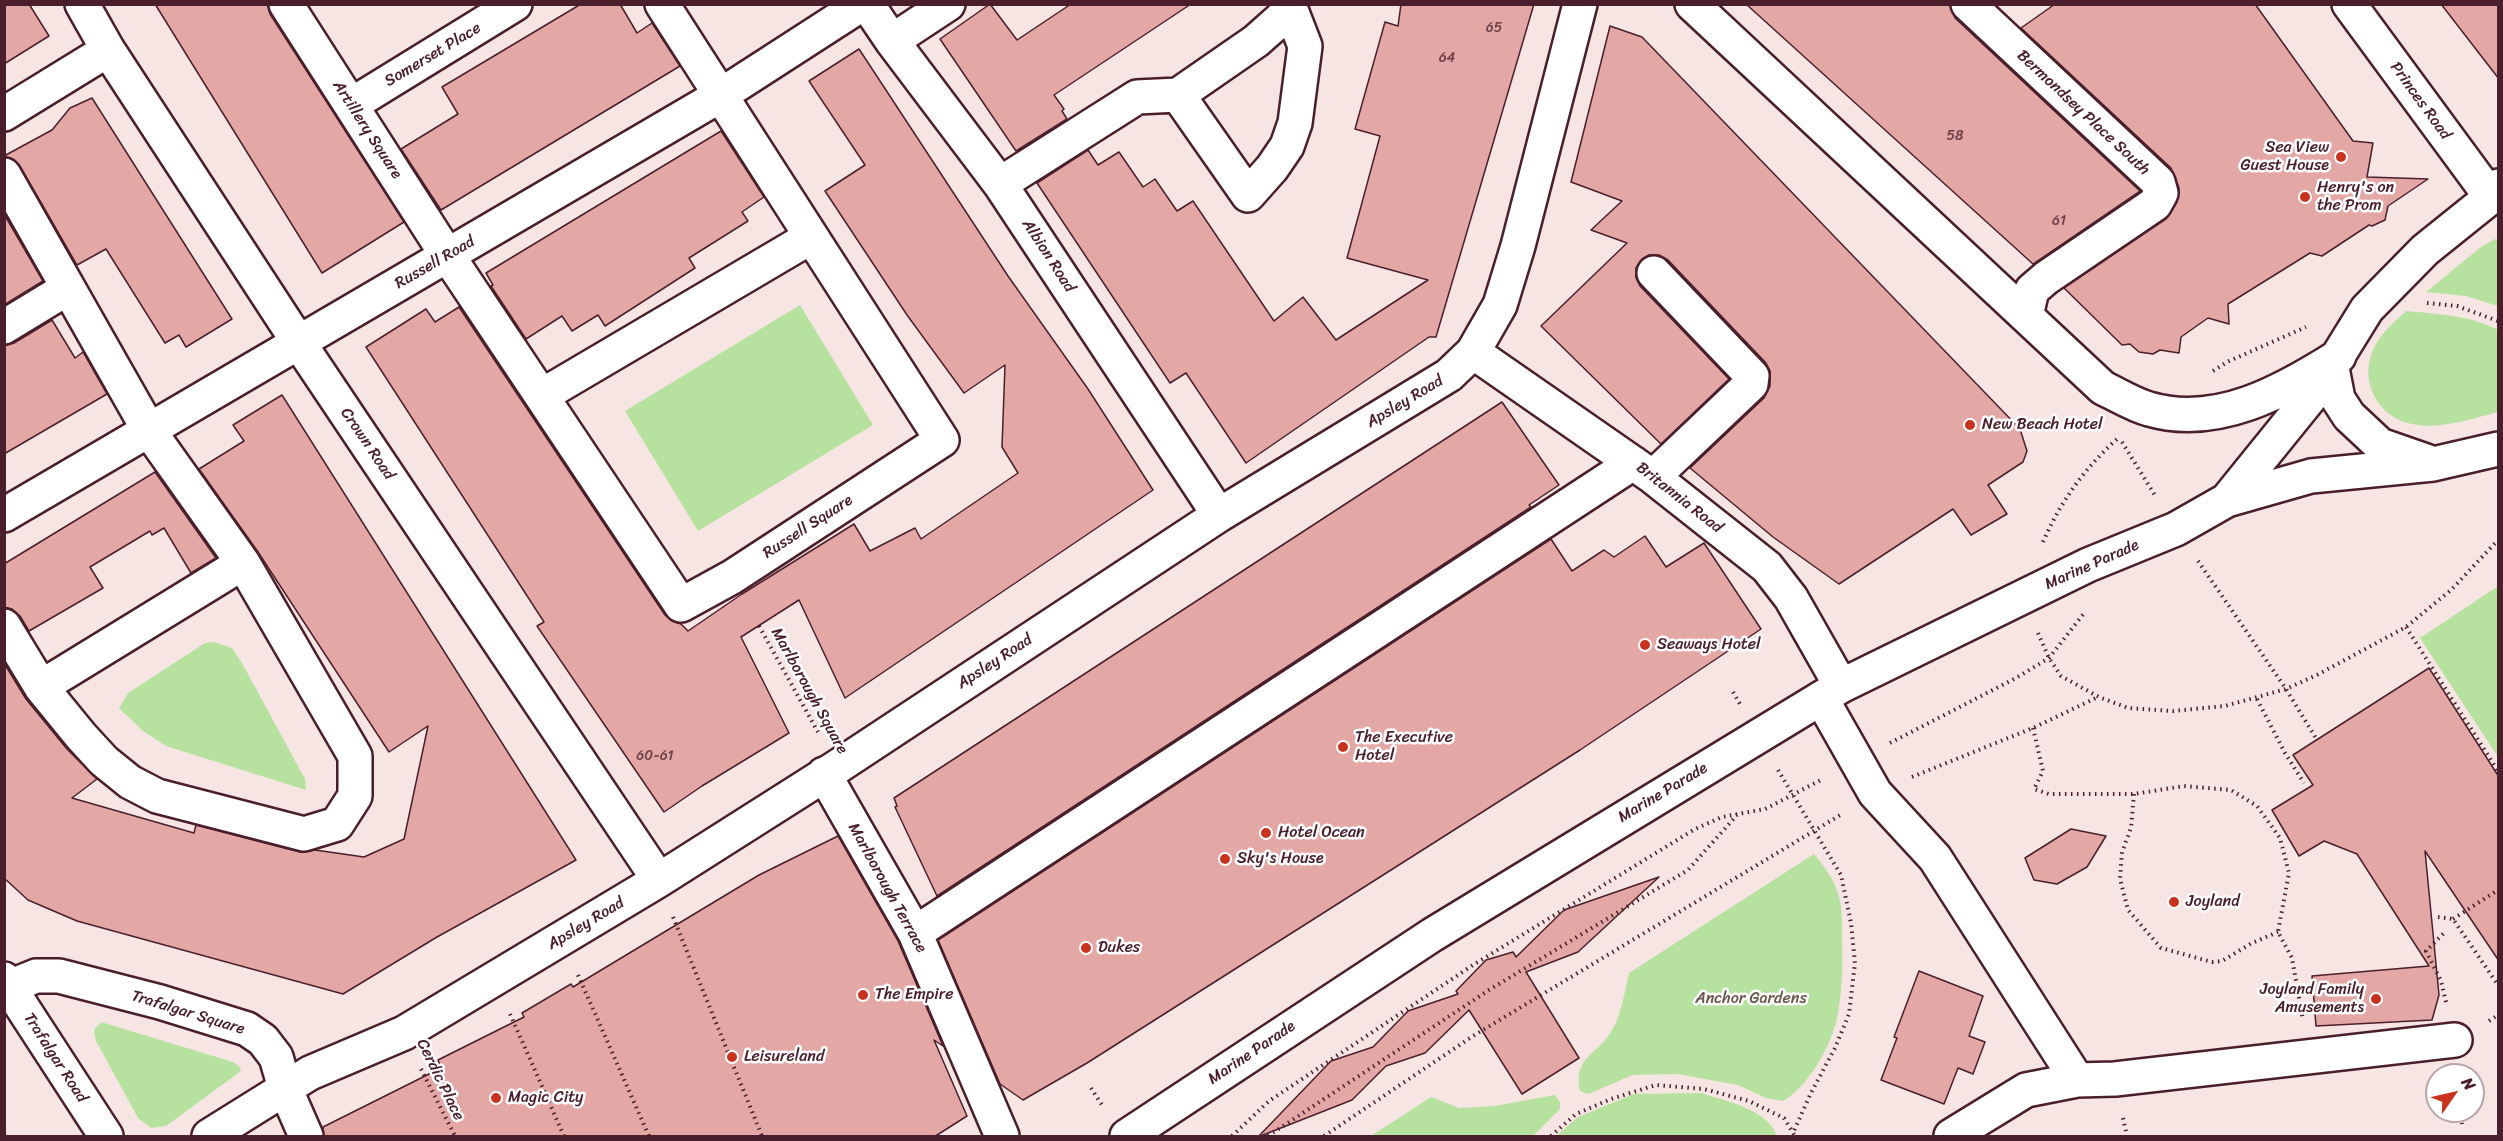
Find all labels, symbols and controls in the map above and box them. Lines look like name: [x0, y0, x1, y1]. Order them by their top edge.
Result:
street label: Somerset Place: [381, 19, 485, 91]
house number: 65: [1486, 20, 1502, 36]
street label: Bermondsey Place South: [2013, 46, 2153, 180]
house number: 64: [1439, 50, 1455, 66]
street label: Princes Road: [2385, 58, 2455, 144]
street label: Artillery Square: [328, 77, 406, 183]
house number: 58: [1947, 128, 1963, 144]
place label: Sea View Guest House: [2241, 138, 2329, 176]
marker: Sea View Guest House: [2334, 150, 2348, 164]
place label: Henry's on the Prom: [2317, 178, 2394, 216]
marker: Henry's on the Prom: [2298, 190, 2312, 204]
house number: 61: [2052, 213, 2066, 229]
street label: Albion Road: [1017, 216, 1079, 296]
street label: Russell Road: [392, 232, 478, 294]
street label: Apsley Road: [1363, 372, 1447, 432]
street label: Crown Road: [336, 404, 398, 484]
place label: New Beach Hotel: [1982, 415, 2103, 435]
marker: New Beach Hotel: [1963, 418, 1977, 432]
street label: Britannia Road: [1632, 458, 1726, 538]
street label: Russell Square: [759, 491, 857, 563]
street label: Marine Parade: [2042, 536, 2142, 594]
street label: Marlborough Square: [766, 625, 852, 757]
street label: Apsley Road: [954, 631, 1036, 693]
place label: Seaways Hotel: [1657, 635, 1761, 655]
marker: Seaways Hotel: [1638, 638, 1652, 652]
place label: The Executive Hotel: [1355, 728, 1453, 766]
marker: The Executive Hotel: [1336, 740, 1350, 754]
house number: 60-61: [636, 748, 674, 764]
street label: Marine Parade: [1615, 759, 1711, 827]
street label: Marlborough Terrace: [843, 820, 931, 956]
place label: Hotel Ocean: [1278, 823, 1365, 843]
marker: Hotel Ocean: [1259, 826, 1273, 840]
place label: Sky's House: [1237, 849, 1324, 869]
marker: Sky's House: [1218, 852, 1232, 866]
place label: Joyland: [2186, 892, 2240, 912]
street label: Apsley Road: [544, 894, 628, 954]
marker: Joyland: [2167, 895, 2181, 909]
place label: Dukes: [1098, 938, 1140, 958]
marker: Dukes: [1079, 941, 1093, 955]
place label: Joyland Family Amusements: [2260, 980, 2364, 1018]
place label: The Empire: [875, 985, 953, 1005]
street label: Trafalgar Square: [129, 987, 247, 1039]
marker: The Empire: [856, 988, 870, 1002]
park label: Anchor Gardens: [1695, 989, 1807, 1009]
marker: Joyland Family Amusements: [2369, 992, 2383, 1006]
street label: Trafalgar Road: [19, 1010, 91, 1106]
street label: Marine Parade: [1205, 1017, 1299, 1089]
street label: Cerdic Place: [412, 1036, 468, 1124]
place label: Leisureland: [744, 1047, 824, 1067]
marker: Leisureland: [725, 1050, 739, 1064]
north arrow: [2425, 1063, 2485, 1123]
text: N: [2454, 1071, 2484, 1096]
place label: Magic City: [508, 1088, 583, 1108]
marker: Magic City: [489, 1091, 503, 1105]

